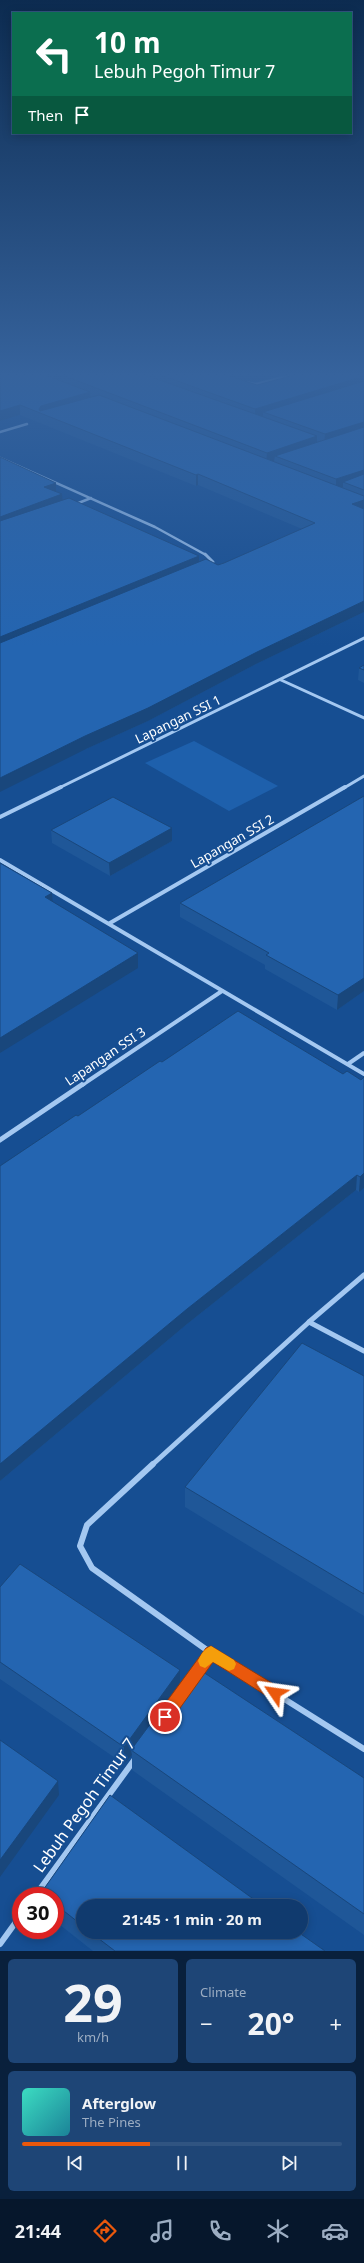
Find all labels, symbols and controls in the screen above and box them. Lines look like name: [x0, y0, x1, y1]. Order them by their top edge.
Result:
text: 10 m: [94, 23, 161, 61]
icon: left: [28, 28, 80, 80]
text: Lebuh Pegoh Timur 7: [94, 59, 275, 83]
icon: arrive: [71, 104, 93, 126]
text: Then: [28, 105, 63, 125]
street label: Lapangan SSI 1: [132, 690, 224, 748]
street label: Lapangan SSI 2: [187, 810, 277, 872]
street label: Lapangan SSI 3: [61, 1022, 149, 1090]
position arrow: [254, 1672, 296, 1714]
pin: [148, 1700, 182, 1734]
icon: arrive: [154, 1706, 176, 1728]
street label: Lebuh Pegoh Timur 7: [28, 1733, 140, 1877]
speed limit sign: 30: [12, 1887, 64, 1939]
text: 21:45 · 1 min · 20 m: [122, 1909, 262, 1929]
text: 29: [63, 1966, 123, 2037]
text: Climate: [200, 1983, 246, 2001]
text: 20°: [247, 2003, 295, 2044]
text: −: [200, 2008, 213, 2038]
text: +: [329, 2008, 342, 2038]
text: km/h: [77, 2028, 109, 2046]
text: Afterglow: [82, 2093, 156, 2113]
text: The Pines: [82, 2113, 141, 2131]
icon: previous: [64, 2152, 86, 2174]
icon: pause: [171, 2152, 193, 2174]
icon: next: [278, 2152, 300, 2174]
icon: directions: [91, 2217, 119, 2245]
icon: music: [148, 2217, 176, 2245]
icon: phone: [206, 2217, 234, 2245]
icon: climate: [264, 2217, 292, 2245]
icon: car: [321, 2217, 349, 2245]
text: 21:44: [15, 2219, 61, 2243]

